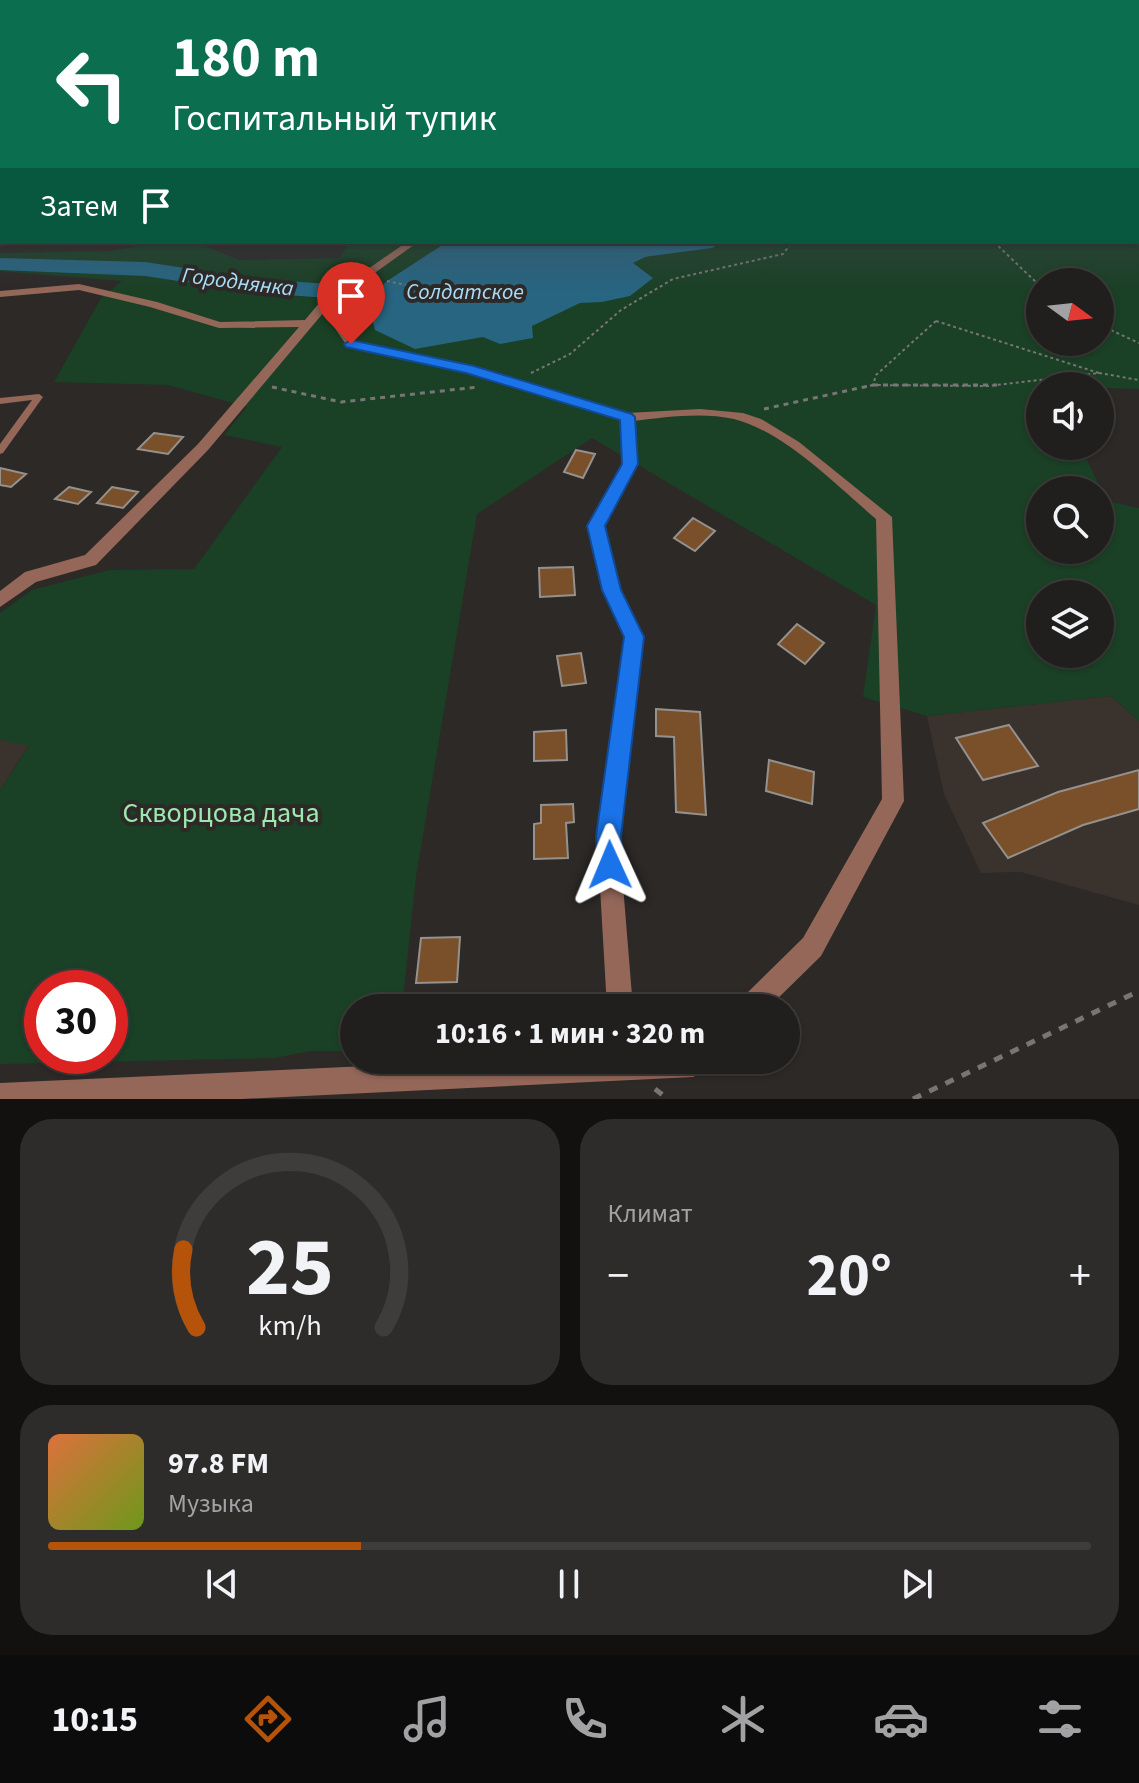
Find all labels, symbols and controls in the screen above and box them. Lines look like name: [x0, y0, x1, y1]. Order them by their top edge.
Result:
text: 180 m: [172, 19, 320, 98]
icon: left: [40, 32, 144, 136]
text: Госпитальный тупик: [172, 93, 497, 144]
icon: arrive: [134, 184, 178, 228]
text: Затем: [40, 185, 118, 228]
water label: Городнянка: [180, 259, 296, 305]
pin: [317, 262, 385, 344]
north arrow: [1026, 268, 1114, 356]
map controls: [1026, 268, 1114, 668]
icon: arrive: [329, 274, 373, 318]
water label: Солдатское: [406, 276, 524, 308]
button: sound: [1026, 372, 1114, 460]
button: search: [1026, 476, 1114, 564]
button: layers: [1026, 580, 1114, 668]
park label: Скворцова дача: [122, 793, 320, 833]
position arrow: [568, 823, 652, 907]
speed limit sign: 30: [24, 970, 128, 1074]
text: 10:16 · 1 мин · 320 m: [435, 1012, 705, 1055]
text: Климат: [608, 1195, 693, 1232]
text: 25: [246, 1209, 334, 1327]
text: 20°: [807, 1234, 892, 1319]
text: −: [608, 1245, 629, 1308]
text: +: [1069, 1245, 1091, 1308]
text: km/h: [258, 1306, 321, 1346]
text: 97.8 FM: [168, 1442, 269, 1485]
text: Музыка: [168, 1485, 254, 1522]
icon: previous: [200, 1562, 244, 1606]
icon: pause: [547, 1562, 591, 1606]
icon: next: [895, 1562, 939, 1606]
icon: directions: [240, 1691, 296, 1747]
icon: music: [399, 1691, 455, 1747]
icon: phone: [557, 1691, 613, 1747]
icon: climate: [715, 1691, 771, 1747]
icon: car: [873, 1691, 929, 1747]
icon: filters: [1032, 1691, 1088, 1747]
text: 10:15: [51, 1694, 138, 1745]

